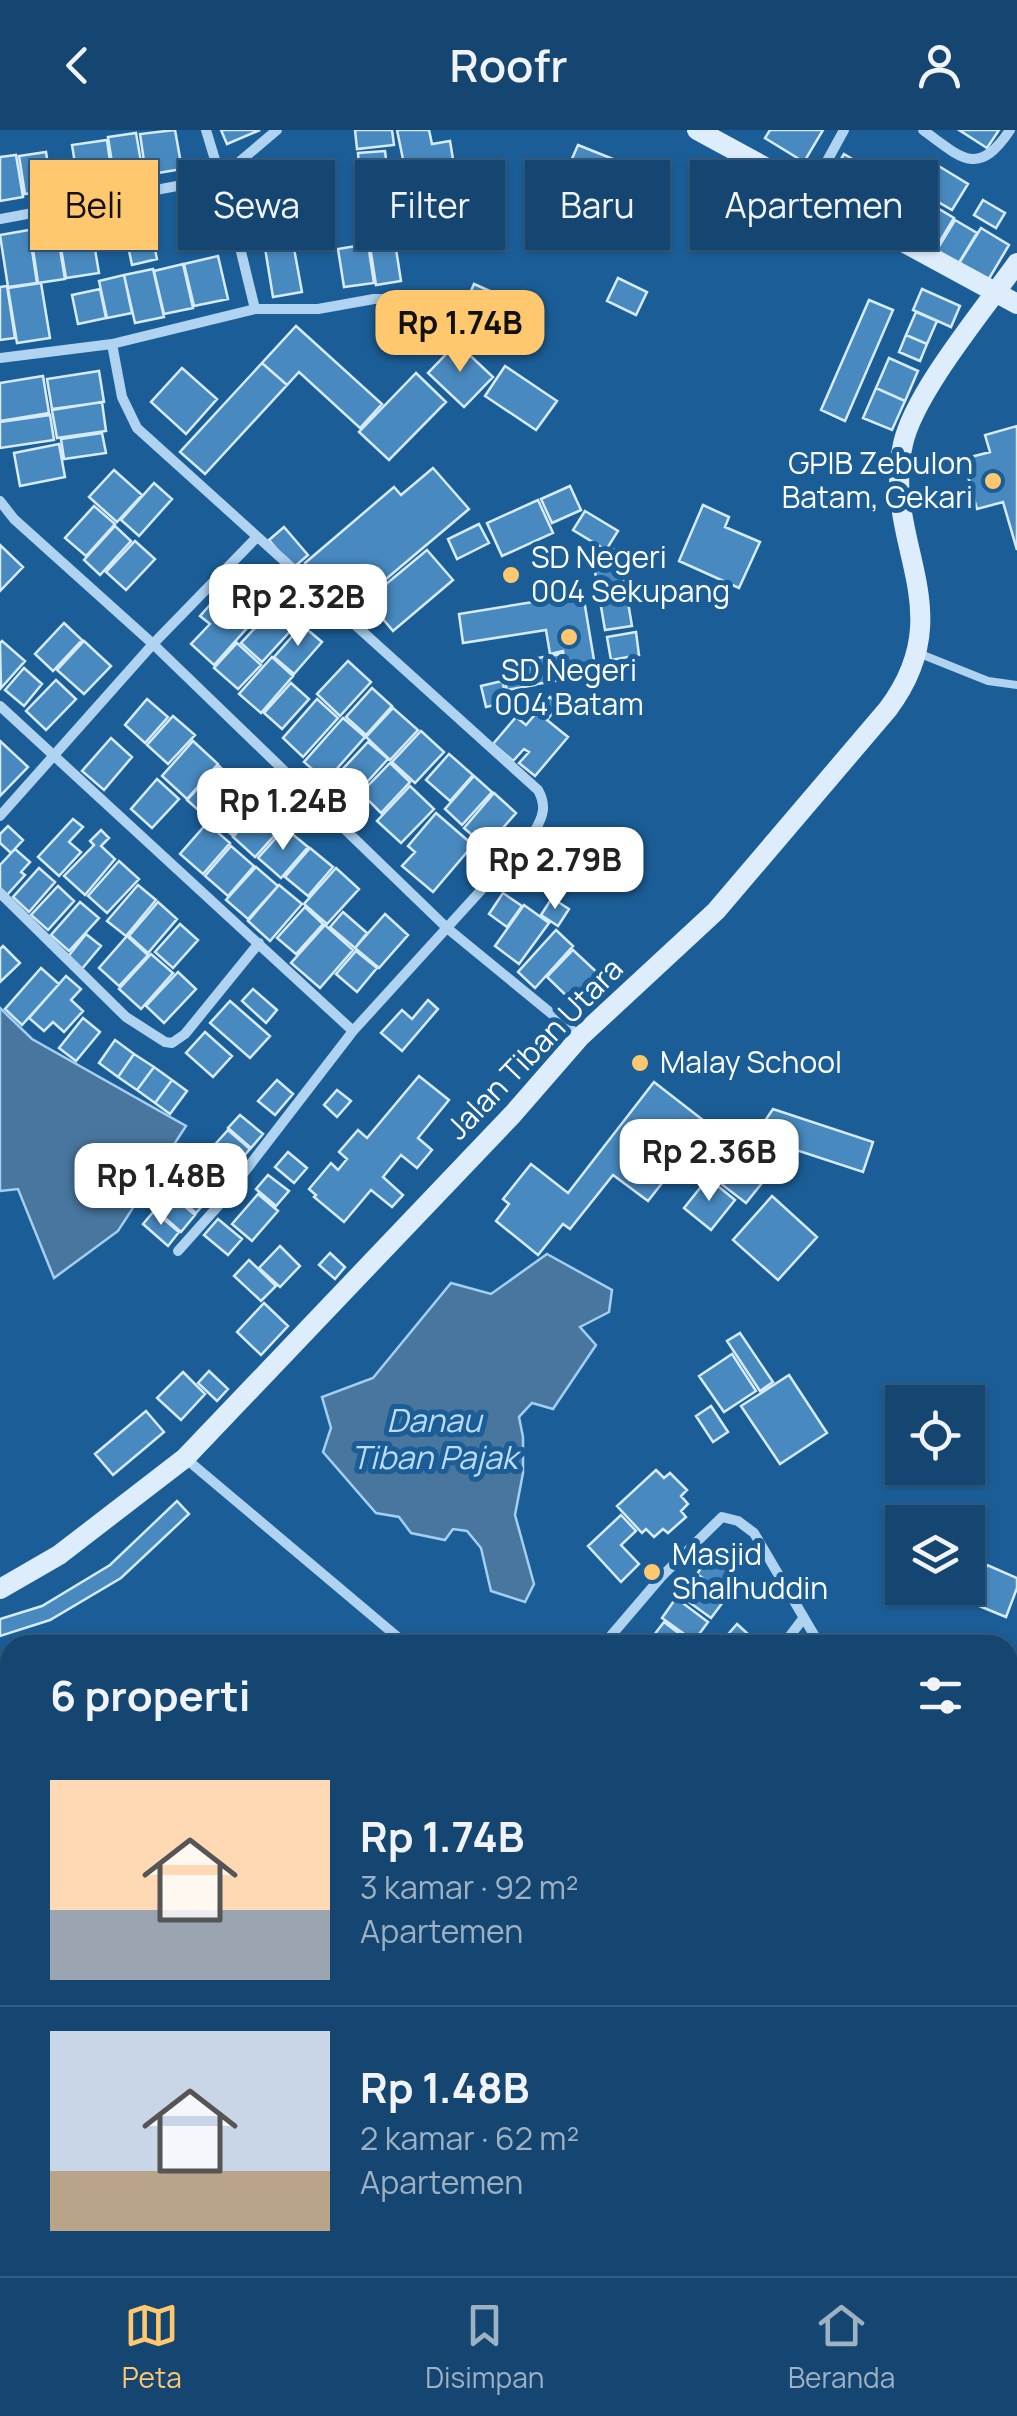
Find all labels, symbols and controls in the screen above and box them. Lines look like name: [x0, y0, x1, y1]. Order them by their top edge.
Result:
text: Roofr: [449, 34, 568, 96]
icon: back: [50, 38, 105, 93]
icon: person: [912, 38, 967, 93]
chip: Beli: [30, 160, 158, 250]
chip: Sewa: [178, 160, 335, 250]
chip: Filter: [355, 160, 505, 250]
chip: Baru: [525, 160, 670, 250]
chip: Apartemen: [690, 160, 938, 250]
pin: Rp 1.74B: [357, 290, 563, 375]
text: Rp 1.74B: [397, 300, 523, 344]
place label: GPIB Zebulon Batam, Gekari: [782, 442, 973, 517]
marker: GPIB Zebulon Batam, Gekari: [982, 470, 1004, 492]
place label: SD Negeri 004 Sekupang: [531, 536, 730, 611]
pin: Rp 2.32B: [195, 564, 401, 649]
marker: SD Negeri 004 Sekupang: [500, 564, 522, 586]
text: Rp 2.32B: [231, 574, 365, 618]
marker: SD Negeri 004 Batam: [558, 626, 580, 648]
place label: SD Negeri 004 Batam: [494, 649, 644, 724]
pin: Rp 1.24B: [180, 768, 386, 853]
text: Rp 1.24B: [219, 778, 347, 822]
pin: Rp 2.79B: [452, 827, 658, 912]
text: Rp 2.79B: [488, 837, 622, 881]
street label: Jalan Tiban Utara: [437, 948, 631, 1148]
place label: Malay School: [660, 1041, 842, 1082]
marker: Malay School: [629, 1052, 651, 1074]
pin: Rp 2.36B: [606, 1119, 812, 1204]
text: Rp 2.36B: [642, 1129, 776, 1173]
pin: Rp 1.48B: [58, 1143, 264, 1228]
text: Rp 1.48B: [97, 1153, 225, 1197]
map controls: [885, 1385, 985, 1605]
button: locate: [885, 1385, 985, 1485]
water label: Danau Tiban Pajak: [351, 1398, 521, 1479]
button: layers: [885, 1505, 985, 1605]
place label: Masjid Shalhuddin: [672, 1533, 828, 1608]
marker: Masjid Shalhuddin: [641, 1561, 663, 1583]
text: 6 properti: [50, 1666, 251, 1724]
icon: filters: [913, 1668, 968, 1723]
text: Rp 1.74B: [360, 1807, 524, 1865]
icon: home: [130, 1820, 250, 1940]
text: 3 kamar · 92 m²: [360, 1865, 579, 1909]
text: Apartemen: [360, 1909, 523, 1953]
text: Rp 1.48B: [360, 2058, 529, 2116]
icon: home: [130, 2071, 250, 2191]
text: 2 kamar · 62 m²: [360, 2116, 579, 2160]
text: Apartemen: [360, 2160, 523, 2204]
tab: Peta: [122, 2298, 182, 2396]
tab: Disimpan: [425, 2298, 544, 2396]
tab: Beranda: [788, 2298, 895, 2396]

